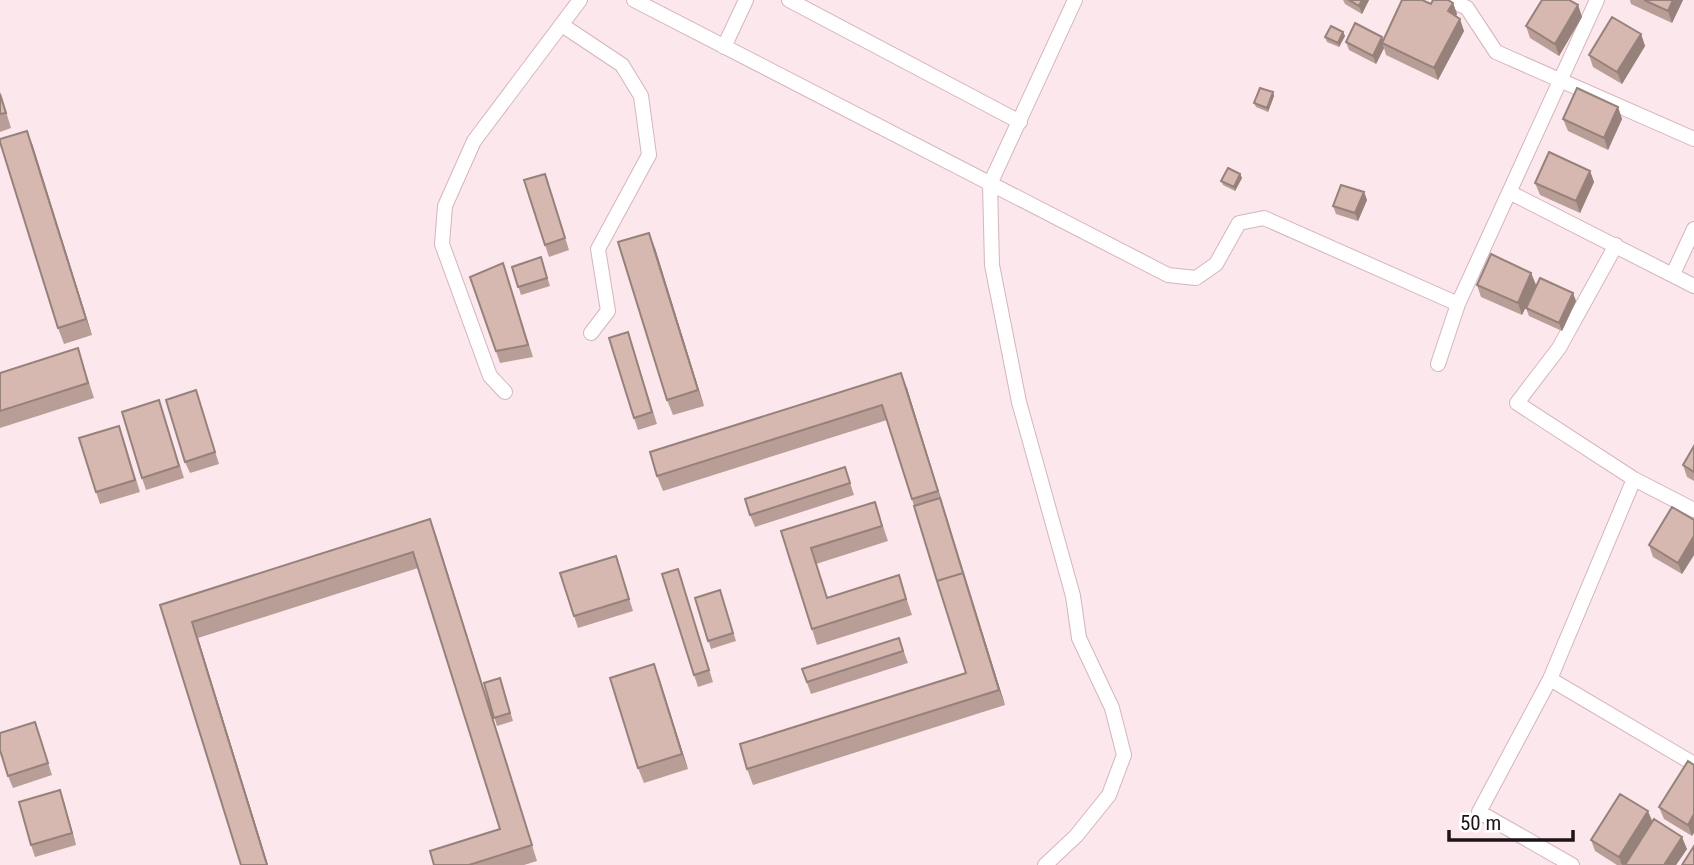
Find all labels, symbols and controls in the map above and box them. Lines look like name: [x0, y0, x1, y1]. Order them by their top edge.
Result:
scale bar: [1449, 798, 1573, 842]
text: 50 m: [1460, 811, 1501, 835]

